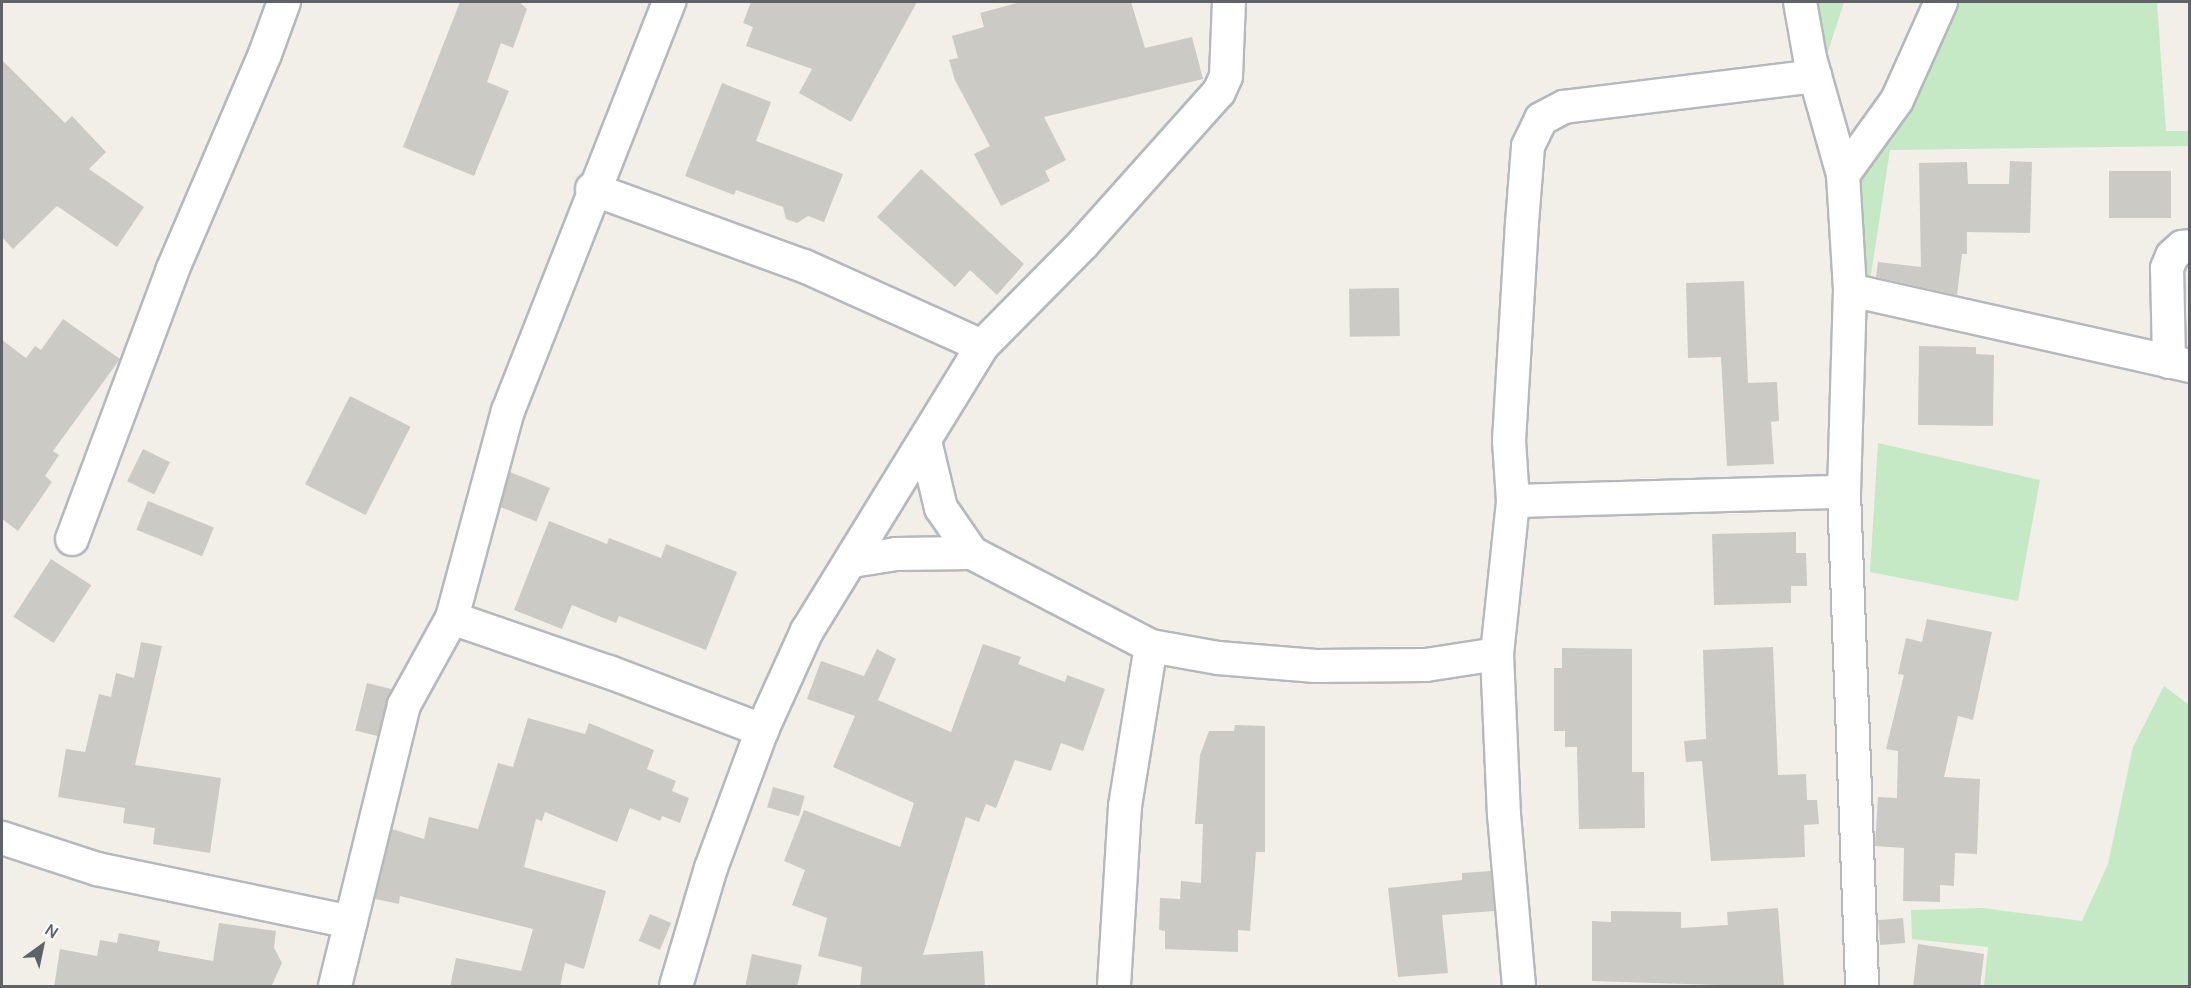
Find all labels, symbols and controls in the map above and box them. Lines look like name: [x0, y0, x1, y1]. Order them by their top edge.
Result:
north arrow: [12, 916, 72, 976]
text: N: [41, 919, 63, 943]

